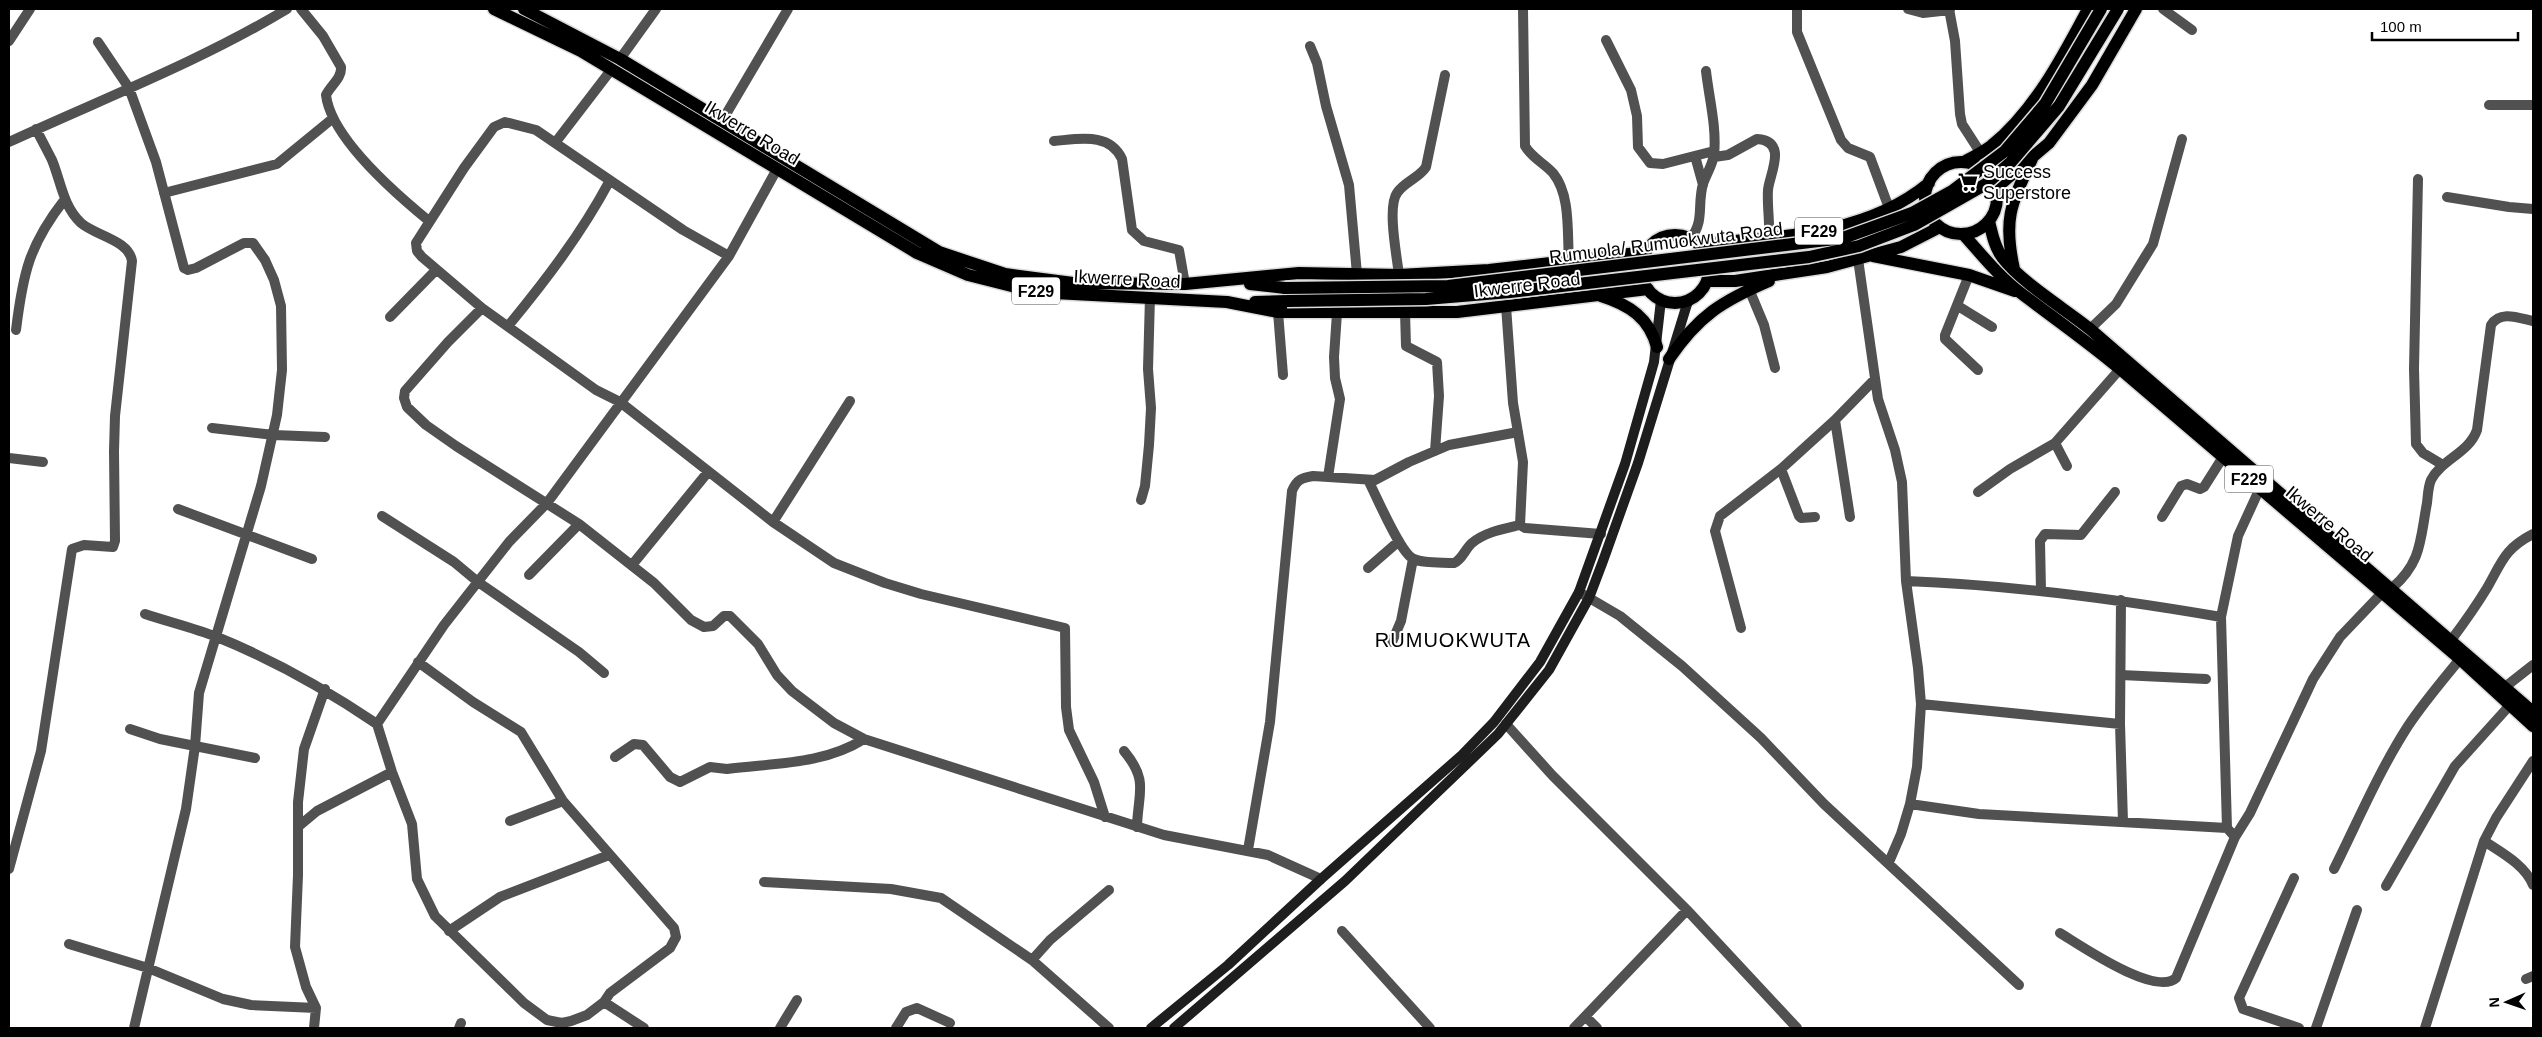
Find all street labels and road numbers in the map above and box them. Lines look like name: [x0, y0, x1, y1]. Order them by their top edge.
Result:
street label: Ikwerre Road: [701, 97, 803, 169]
road number: F229: [1795, 218, 1843, 245]
street label: Rumuola/ Rumuokwuta Road: [1548, 219, 1784, 267]
street label: Ikwerre Road: [1073, 266, 1181, 292]
street label: Ikwerre Road: [1473, 269, 1581, 301]
road number: F229: [1012, 278, 1060, 304]
road number: F229: [2225, 466, 2273, 492]
street label: Ikwerre Road: [2282, 482, 2376, 566]

